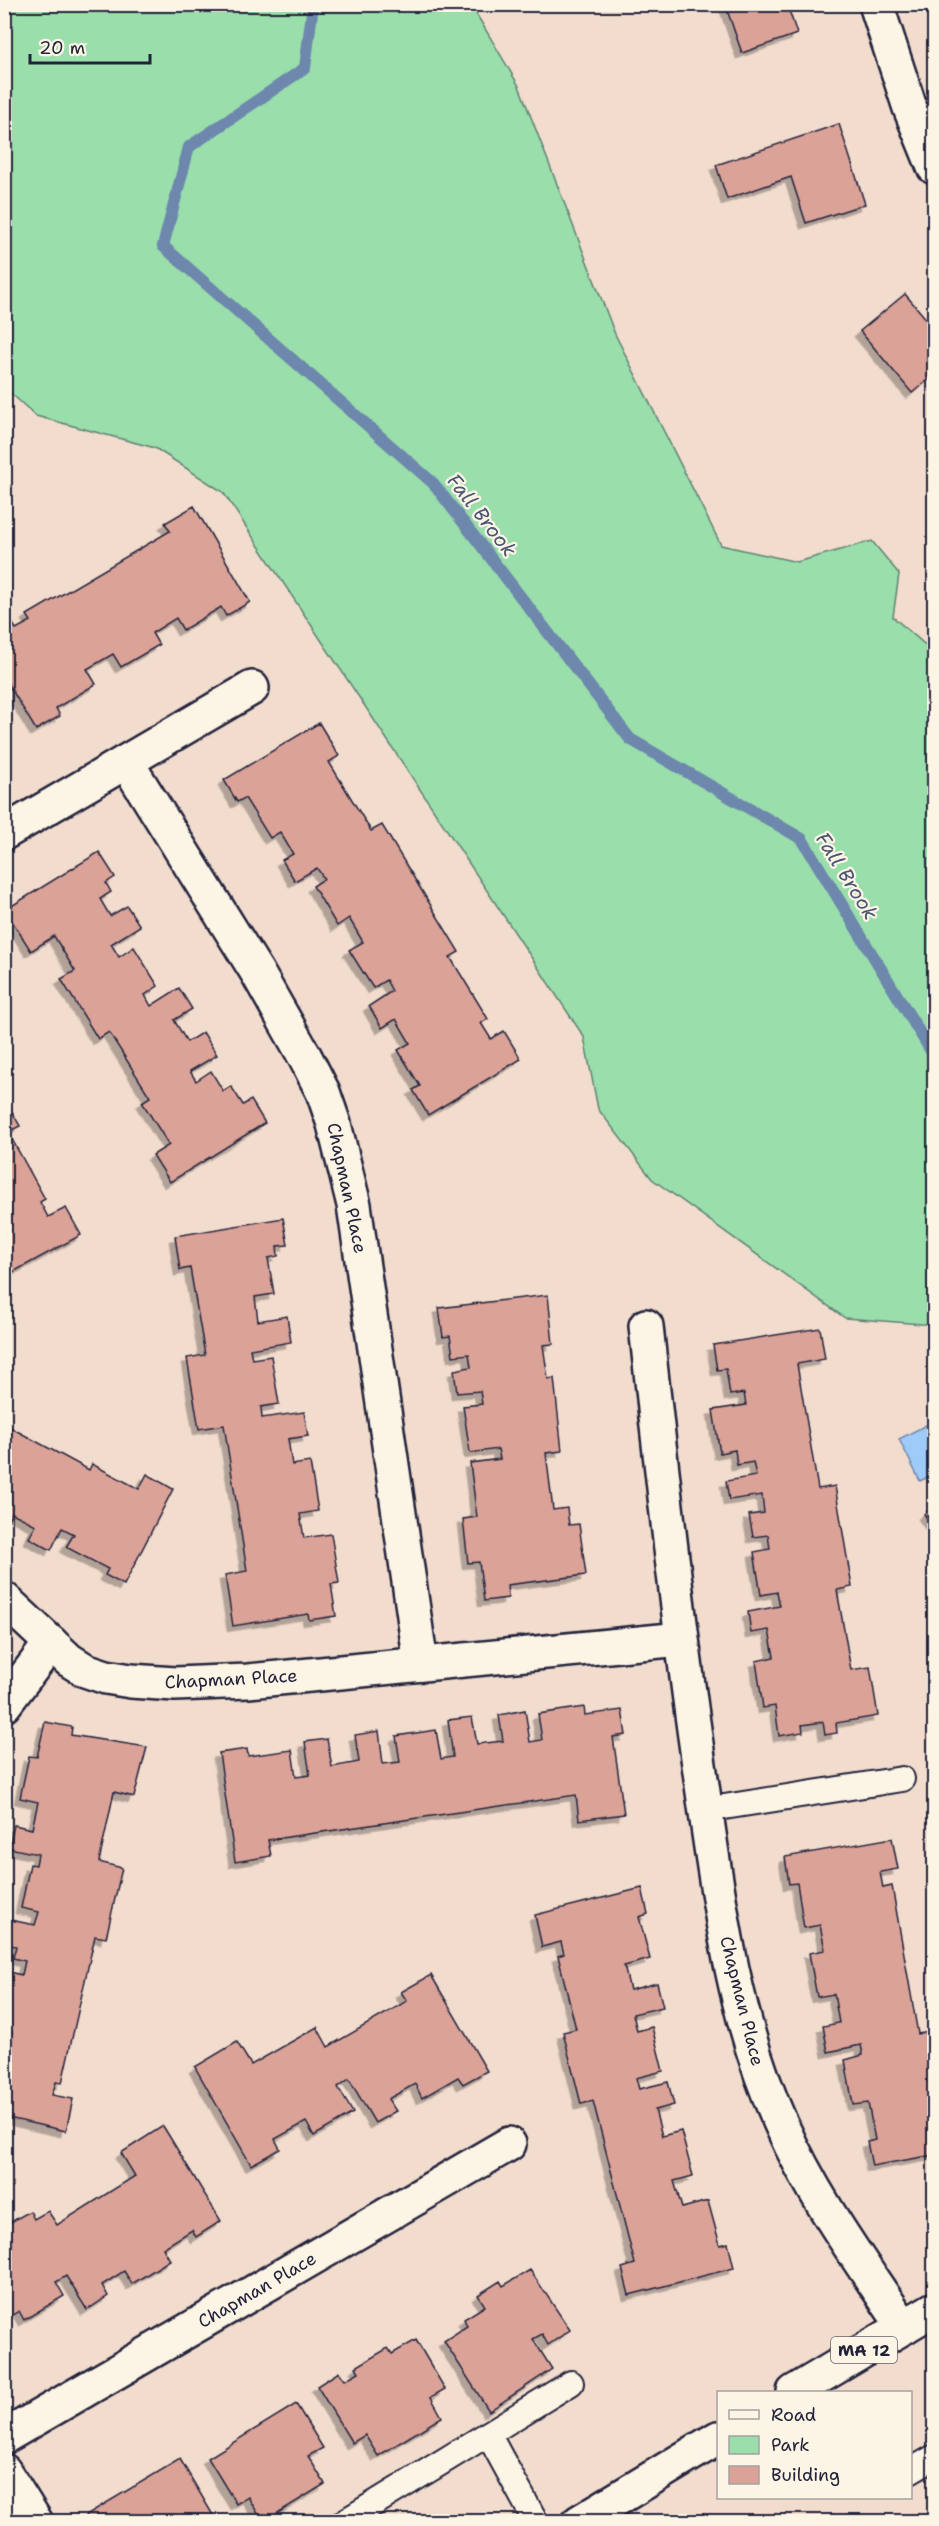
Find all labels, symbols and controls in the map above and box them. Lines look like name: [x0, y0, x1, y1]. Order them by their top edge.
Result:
scale bar: [30, 27, 150, 65]
text: 20 m: [39, 36, 85, 60]
water label: Fall Brook: [441, 468, 523, 562]
water label: Fall Brook: [810, 827, 884, 925]
street label: Chapman Place: [321, 1121, 373, 1255]
street label: Chapman Place: [164, 1664, 298, 1694]
street label: Chapman Place: [714, 1934, 770, 2068]
street label: Chapman Place: [194, 2246, 320, 2334]
road number: MA 12: [831, 2337, 897, 2363]
legend: [717, 2391, 912, 2499]
text: Road: [771, 2403, 816, 2427]
text: Park: [771, 2433, 810, 2457]
text: Building: [771, 2463, 840, 2487]

